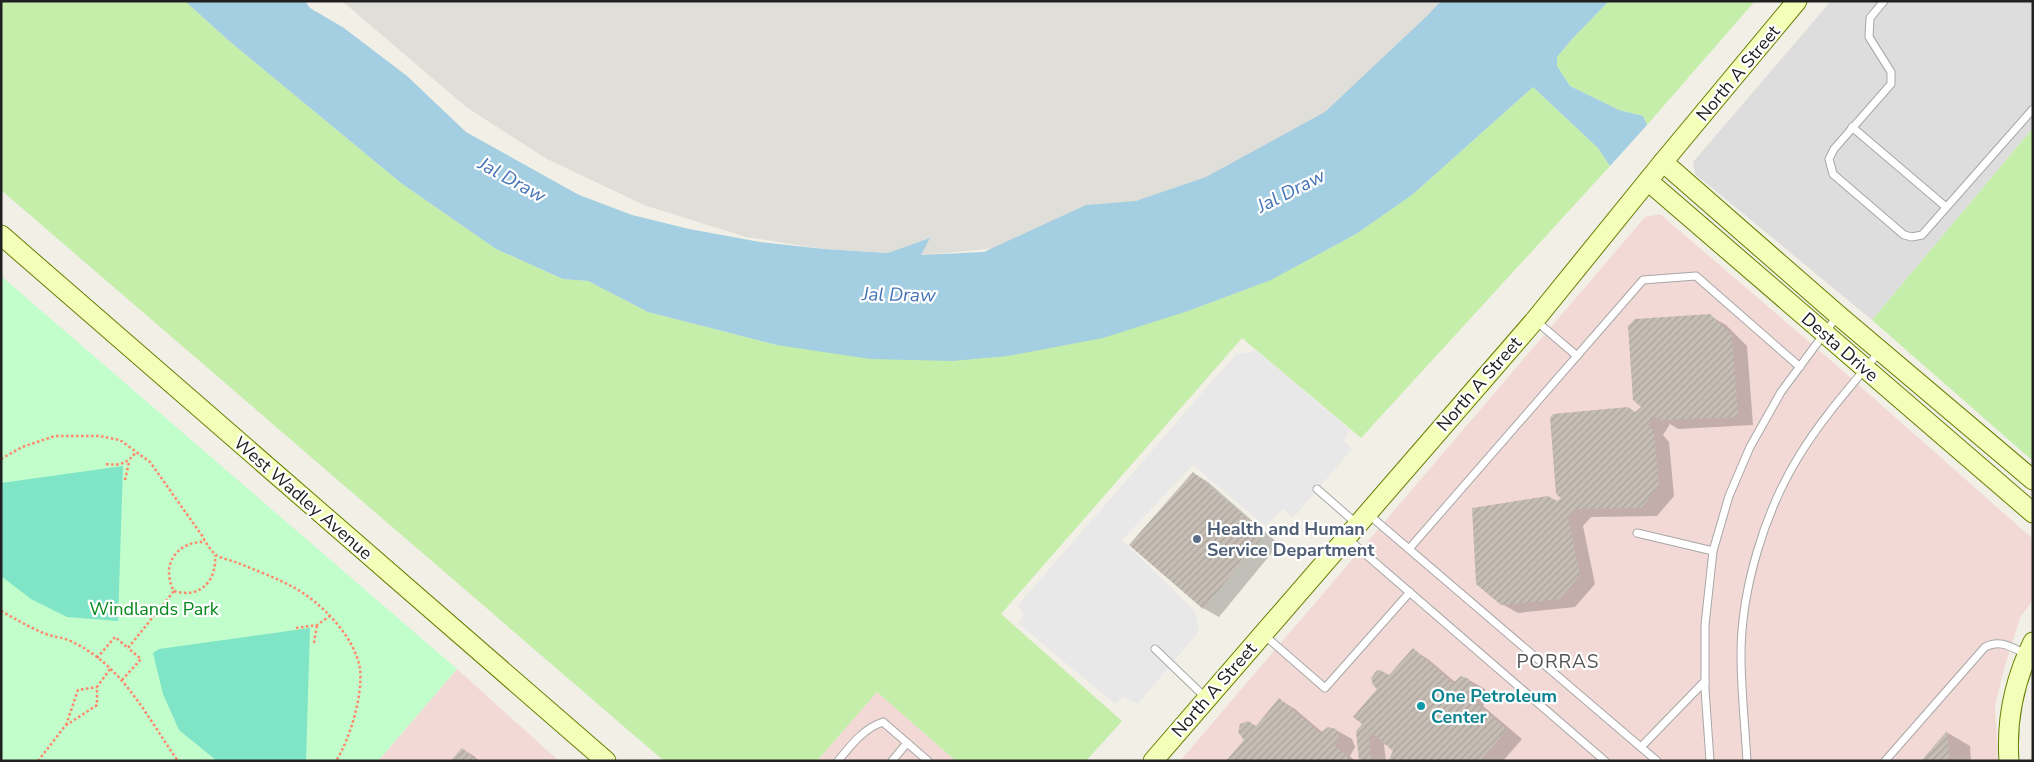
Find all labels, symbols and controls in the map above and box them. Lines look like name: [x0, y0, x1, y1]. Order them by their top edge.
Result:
street label: North A Street: [1691, 19, 1786, 126]
water label: Jal Draw: [473, 150, 551, 210]
water label: Jal Draw: [1251, 162, 1331, 220]
water label: Jal Draw: [861, 281, 937, 309]
street label: Desta Drive: [1796, 307, 1884, 387]
street label: North A Street: [1431, 331, 1527, 437]
street label: West Wadley Avenue: [229, 431, 377, 565]
place label: Health and Human Service Department: [1207, 517, 1374, 562]
marker: Health and Human Service Department: [1191, 533, 1203, 545]
park label: Windlands Park: [89, 597, 220, 621]
street label: North A Street: [1166, 637, 1262, 743]
district label: PORRAS: [1516, 649, 1600, 675]
place label: One Petroleum Center: [1431, 684, 1557, 729]
marker: One Petroleum Center: [1415, 700, 1427, 712]

